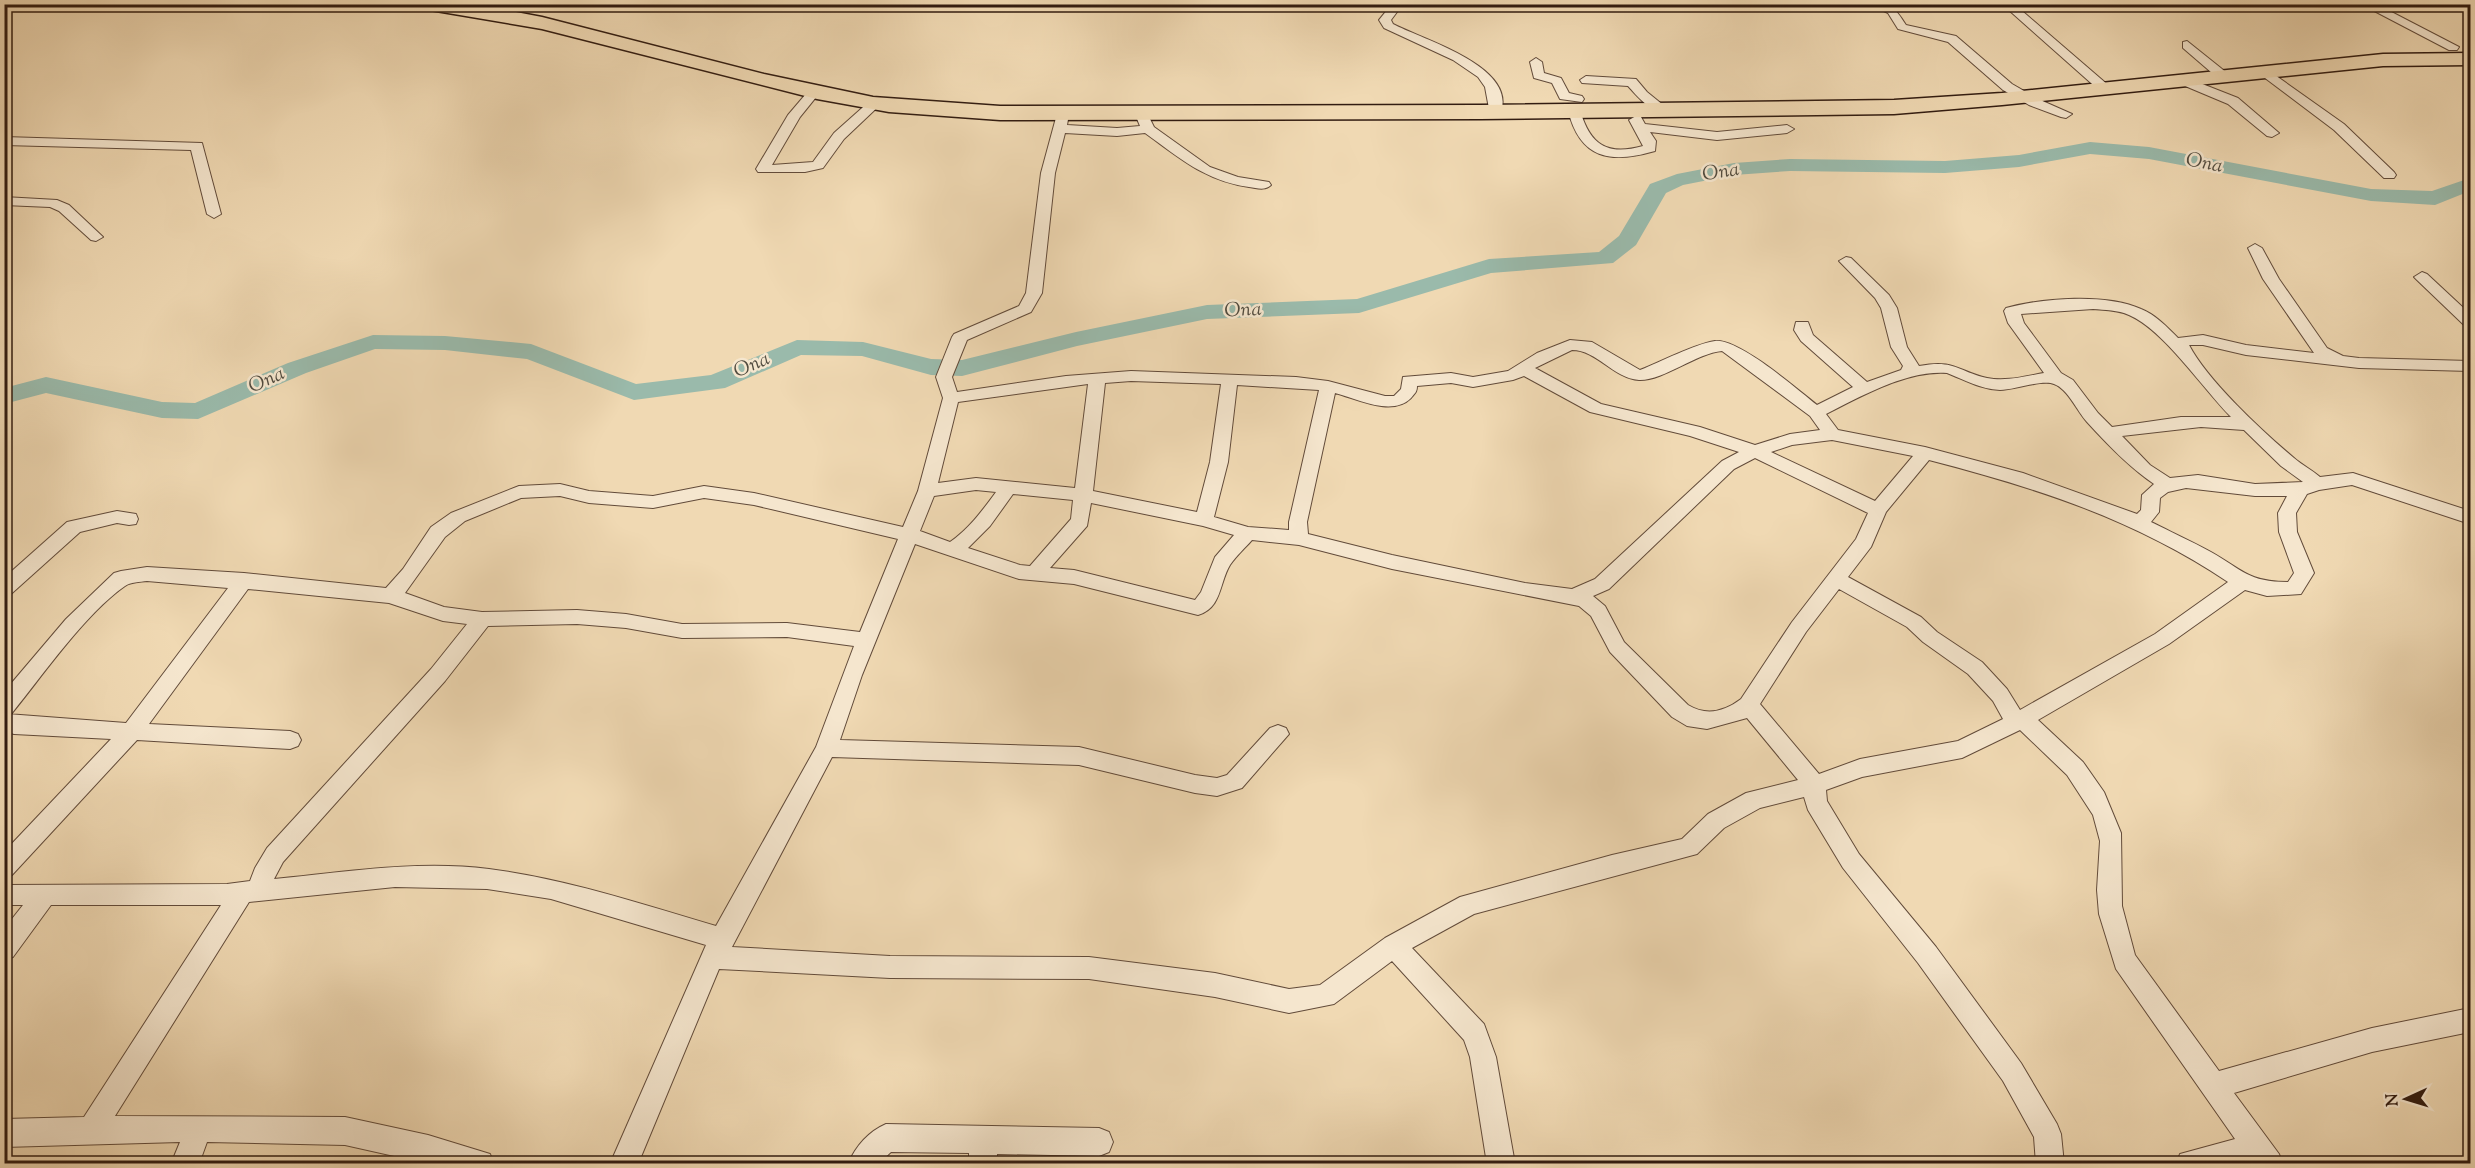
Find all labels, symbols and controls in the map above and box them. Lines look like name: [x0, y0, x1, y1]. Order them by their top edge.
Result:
water label: Ona: [2183, 146, 2225, 182]
water label: Ona: [1700, 156, 1742, 190]
water label: Ona: [1224, 296, 1262, 326]
water label: Ona: [729, 345, 775, 387]
water label: Ona: [244, 360, 290, 402]
north arrow: [2376, 1069, 2436, 1129]
text: N: [2382, 1092, 2405, 1107]

